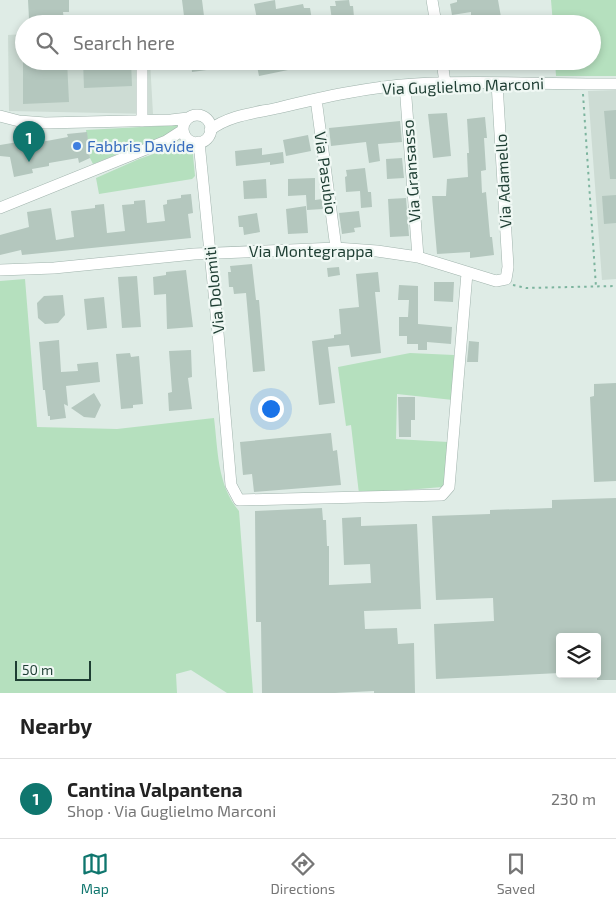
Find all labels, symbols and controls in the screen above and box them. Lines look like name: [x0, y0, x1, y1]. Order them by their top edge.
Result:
search box: [15, 15, 601, 70]
icon: search: [33, 29, 61, 57]
text: Search here: [73, 31, 175, 54]
street label: Via Guglielmo Marconi: [382, 73, 544, 98]
street label: Via Gransasso: [397, 119, 424, 223]
pin: 1: [13, 121, 45, 162]
street label: Via Pasubio: [311, 130, 342, 216]
street label: Via Adamello: [491, 133, 514, 229]
place label: Fabbris Davide: [87, 136, 194, 155]
marker: Fabbris Davide: [71, 140, 83, 152]
street label: Via Montegrappa: [249, 241, 373, 260]
street label: Via Dolomiti: [199, 245, 228, 335]
your location: [258, 396, 284, 422]
map controls: [556, 633, 601, 678]
button: layers: [556, 633, 601, 678]
scale bar: [15, 658, 91, 681]
text: 50 m: [22, 661, 53, 678]
text: Nearby: [20, 713, 92, 738]
text: Cantina Valpantena: [67, 778, 242, 801]
text: 1: [33, 789, 39, 808]
text: 230 m: [551, 789, 596, 808]
text: Shop · Via Guglielmo Marconi: [67, 801, 276, 820]
tab: Map: [81, 850, 109, 897]
tab: Directions: [271, 850, 335, 897]
tab: Saved: [497, 850, 535, 897]

